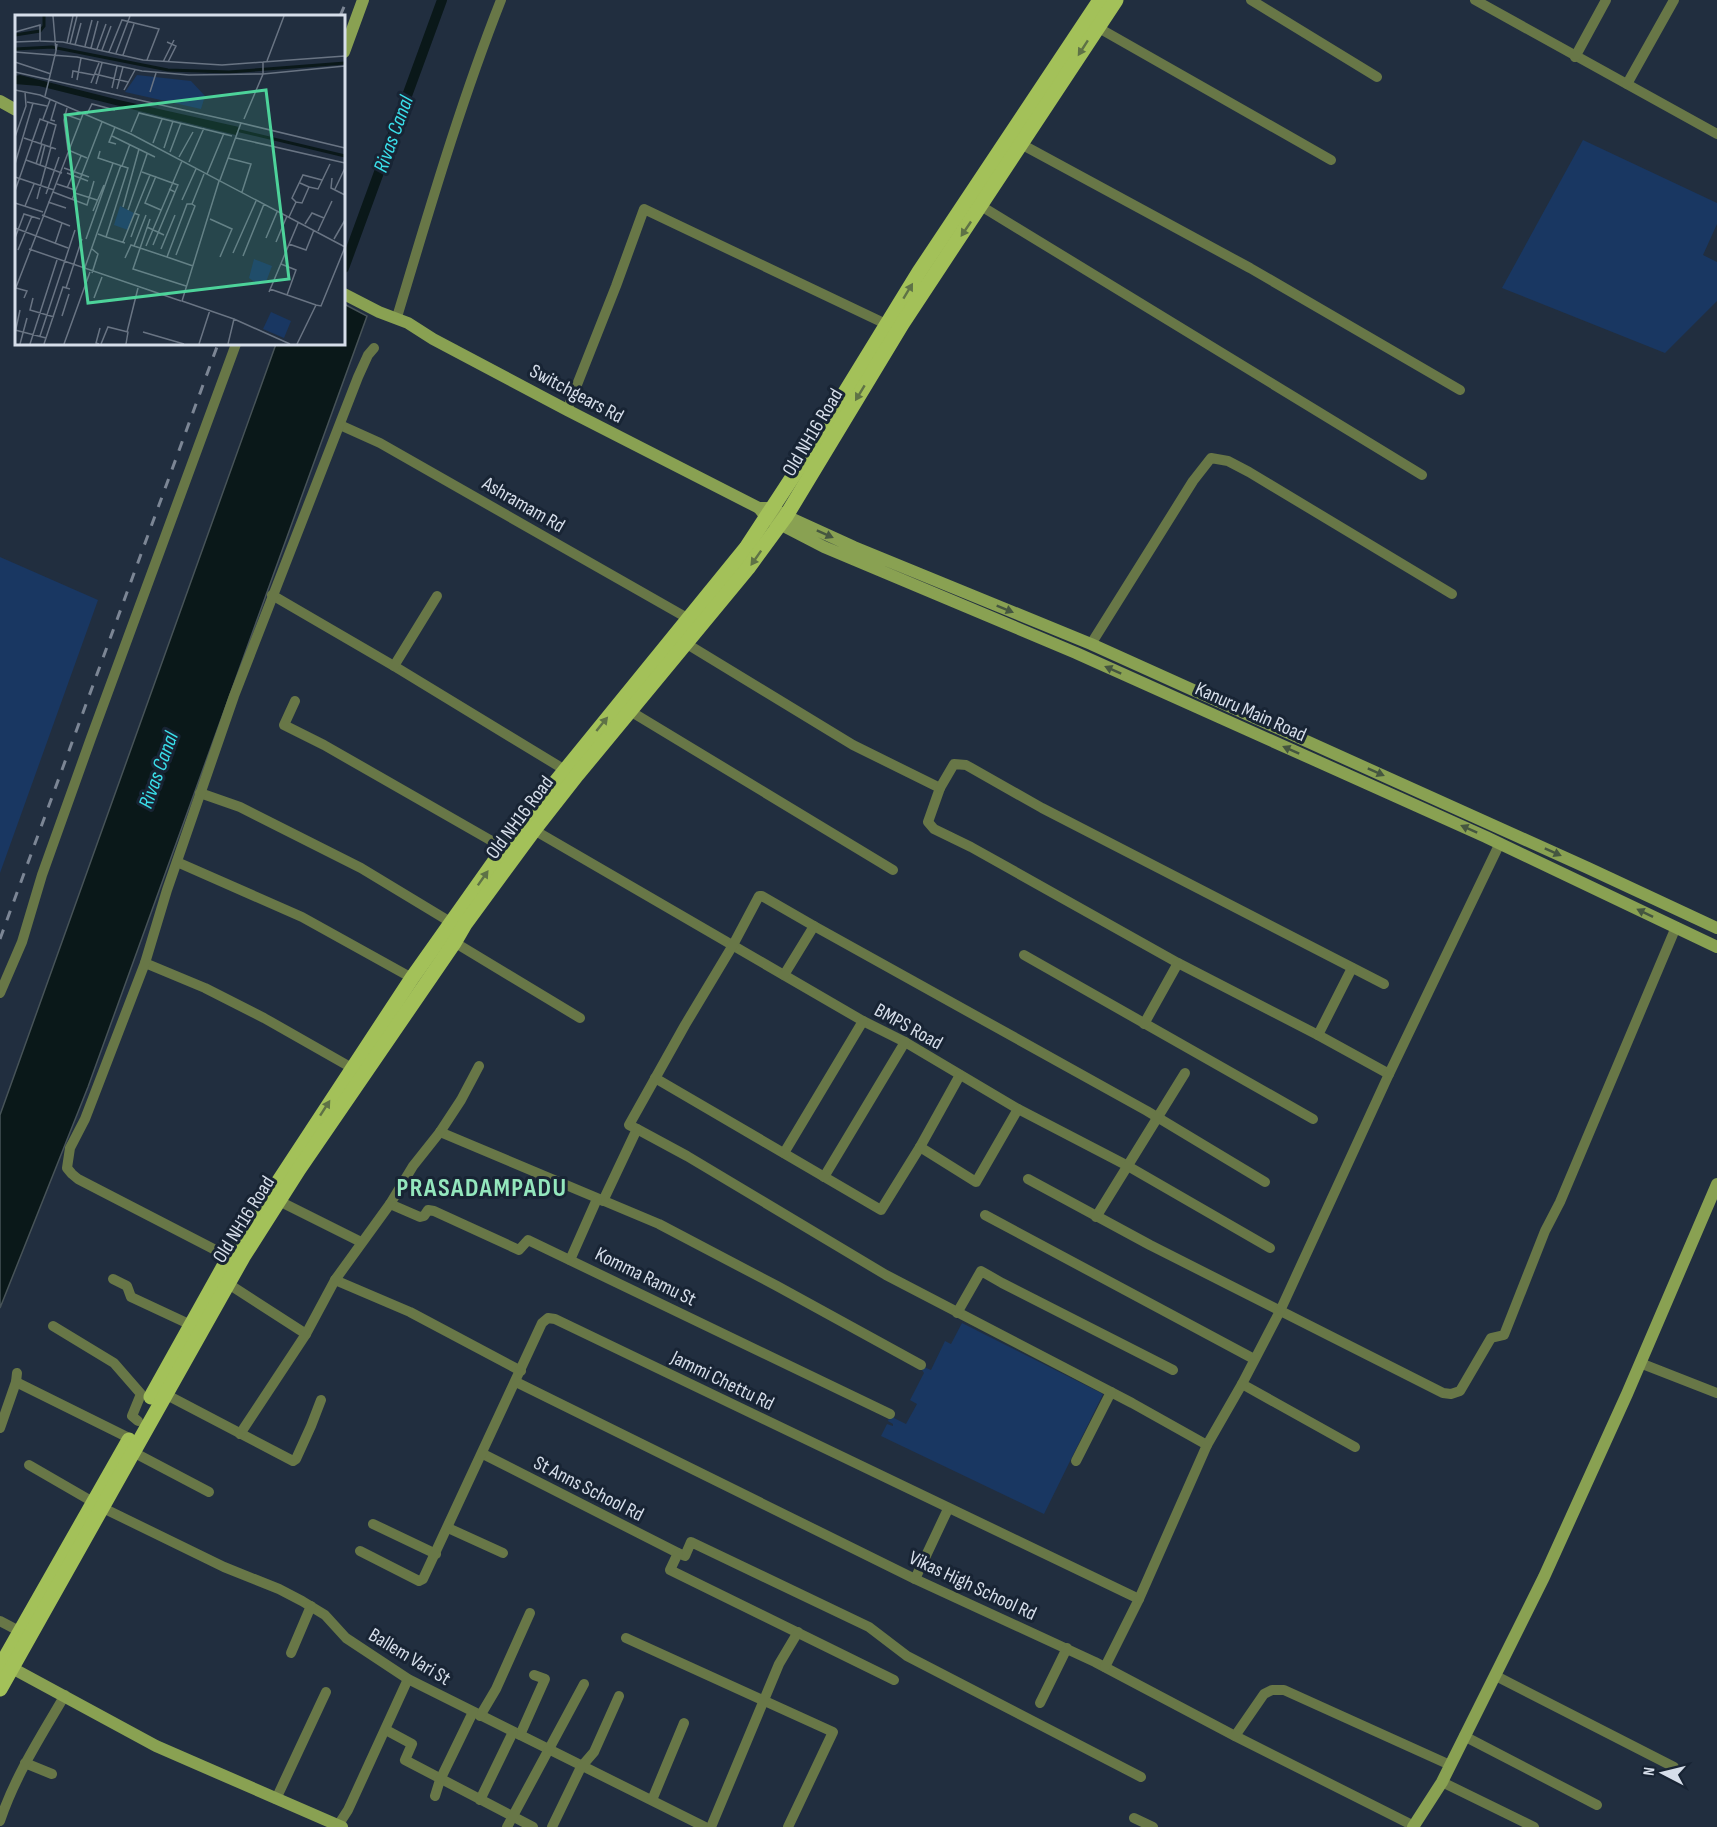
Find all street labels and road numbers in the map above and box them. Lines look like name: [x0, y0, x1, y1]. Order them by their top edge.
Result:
street label: Switchgears Rd: [526, 359, 628, 429]
street label: Old NH16 Road: [777, 384, 848, 481]
street label: Ashramam Rd: [477, 471, 569, 538]
street label: Kanuru Main Road: [1191, 677, 1310, 747]
street label: Old NH16 Road: [481, 771, 559, 864]
street label: BMPS Road: [870, 998, 947, 1055]
street label: Old NH16 Road: [208, 1172, 280, 1267]
street label: Komma Ramu St: [591, 1242, 700, 1312]
street label: Jammi Chettu Rd: [666, 1345, 778, 1416]
street label: St Anns School Rd: [530, 1451, 648, 1527]
street label: Vikas High School Rd: [905, 1546, 1040, 1626]
street label: Ballem Vari St: [364, 1623, 455, 1691]

